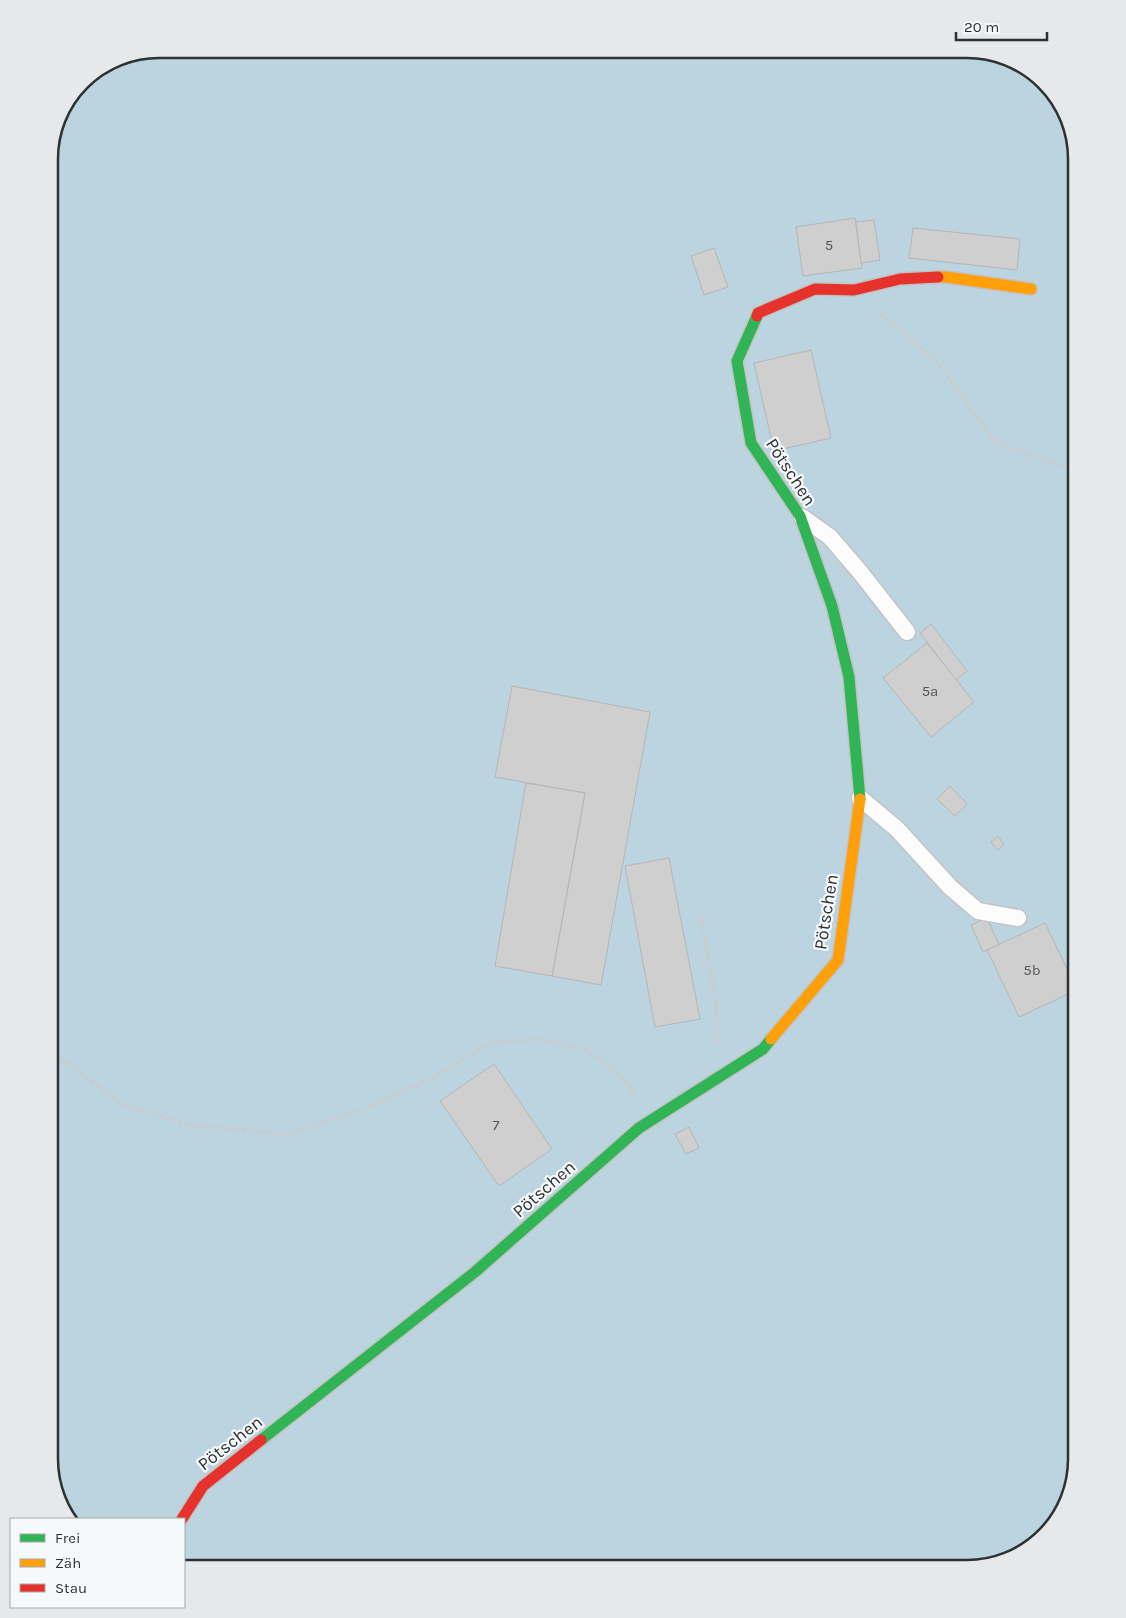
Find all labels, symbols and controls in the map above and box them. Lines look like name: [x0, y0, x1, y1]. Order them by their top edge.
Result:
scale bar: [956, 10, 1047, 42]
text: 20 m: [964, 18, 999, 36]
house number: 5: [825, 236, 833, 254]
street label: Pötschen: [761, 434, 821, 510]
house number: 5a: [922, 682, 938, 700]
street label: Pötschen: [809, 873, 843, 951]
house number: 5b: [1023, 961, 1041, 979]
house number: 7: [492, 1116, 500, 1134]
street label: Pötschen: [508, 1156, 580, 1222]
street label: Pötschen: [193, 1411, 267, 1475]
legend: [10, 1518, 185, 1608]
text: Frei: [55, 1529, 80, 1547]
text: Zäh: [55, 1554, 81, 1572]
text: Stau: [55, 1579, 87, 1597]

